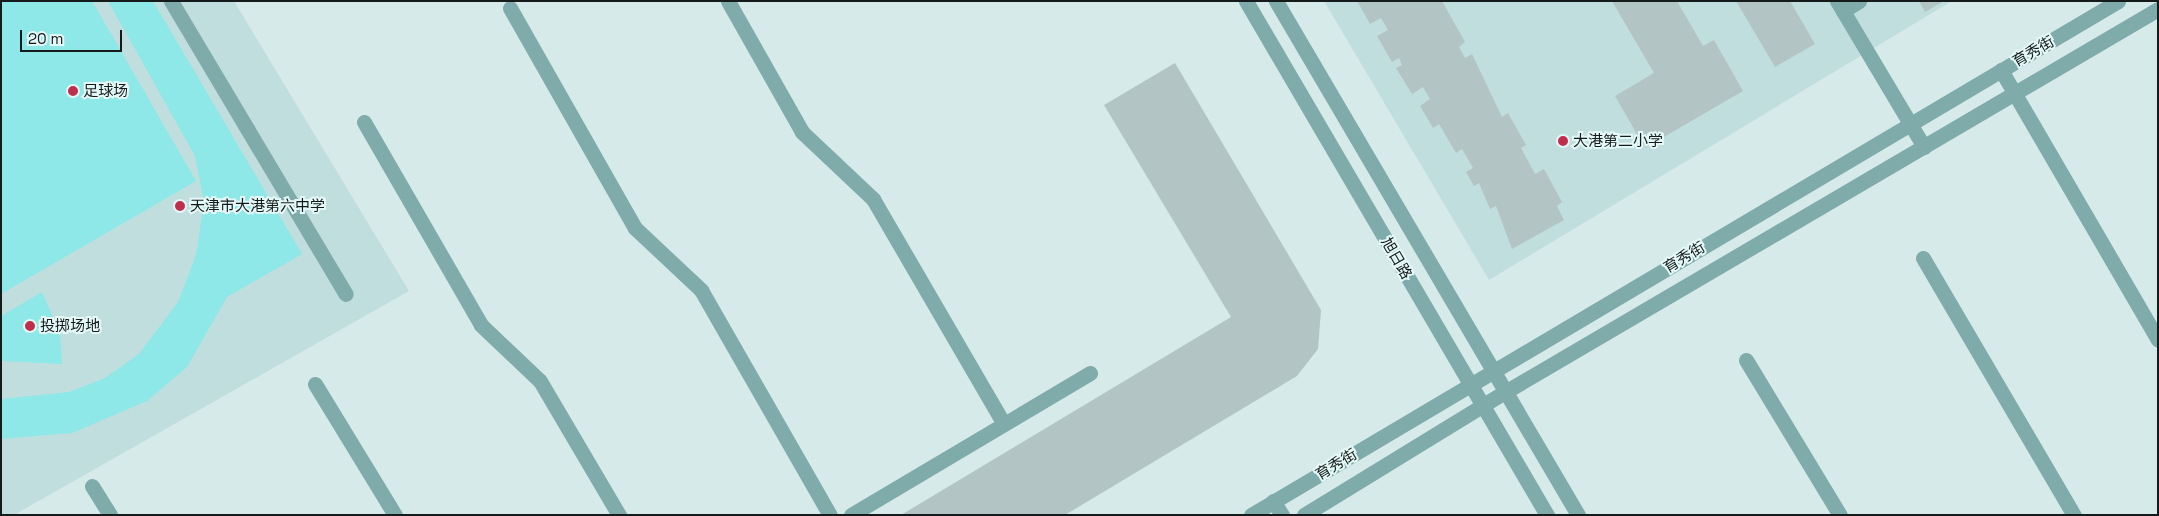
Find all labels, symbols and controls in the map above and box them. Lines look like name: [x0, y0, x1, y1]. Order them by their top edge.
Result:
scale bar: [22, 20, 125, 52]
text: 20 m: [28, 29, 63, 48]
street label: 育秀街: [2009, 32, 2057, 70]
place label: 足球场: [83, 82, 128, 100]
marker: 足球场: [67, 85, 79, 97]
place label: 大港第二小学: [1573, 132, 1663, 150]
marker: 大港第二小学: [1557, 135, 1569, 147]
place label: 天津市大港第六中学: [190, 197, 325, 215]
marker: 天津市大港第六中学: [174, 200, 186, 212]
street label: 旭日路: [1378, 234, 1416, 282]
street label: 育秀街: [1660, 238, 1708, 276]
place label: 投掷场地: [40, 317, 100, 335]
marker: 投掷场地: [24, 320, 36, 332]
street label: 育秀街: [1312, 445, 1360, 483]

